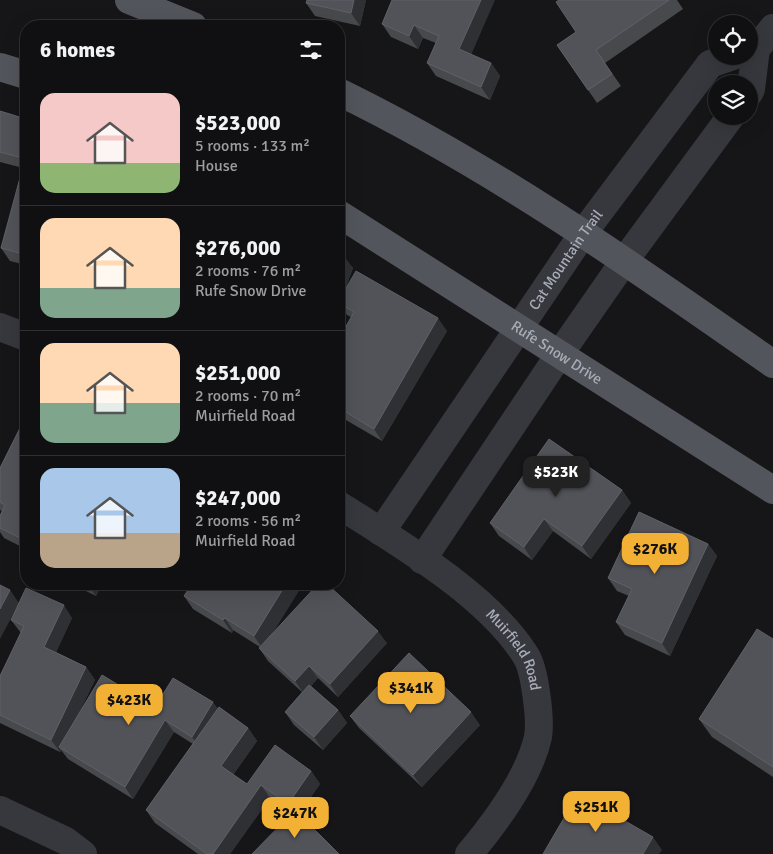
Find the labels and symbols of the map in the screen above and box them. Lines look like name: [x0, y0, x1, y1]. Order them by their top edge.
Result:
street label: Cat Mountain Trail: [525, 206, 607, 313]
street label: Rufe Snow Drive: [508, 317, 606, 388]
pin: $523K: [521, 456, 591, 498]
pin: $276K: [620, 532, 690, 575]
street label: Muirfield Road: [482, 605, 545, 692]
pin: $341K: [376, 672, 446, 714]
pin: $423K: [94, 684, 164, 726]
pin: $251K: [561, 790, 631, 833]
pin: $247K: [260, 796, 330, 839]

